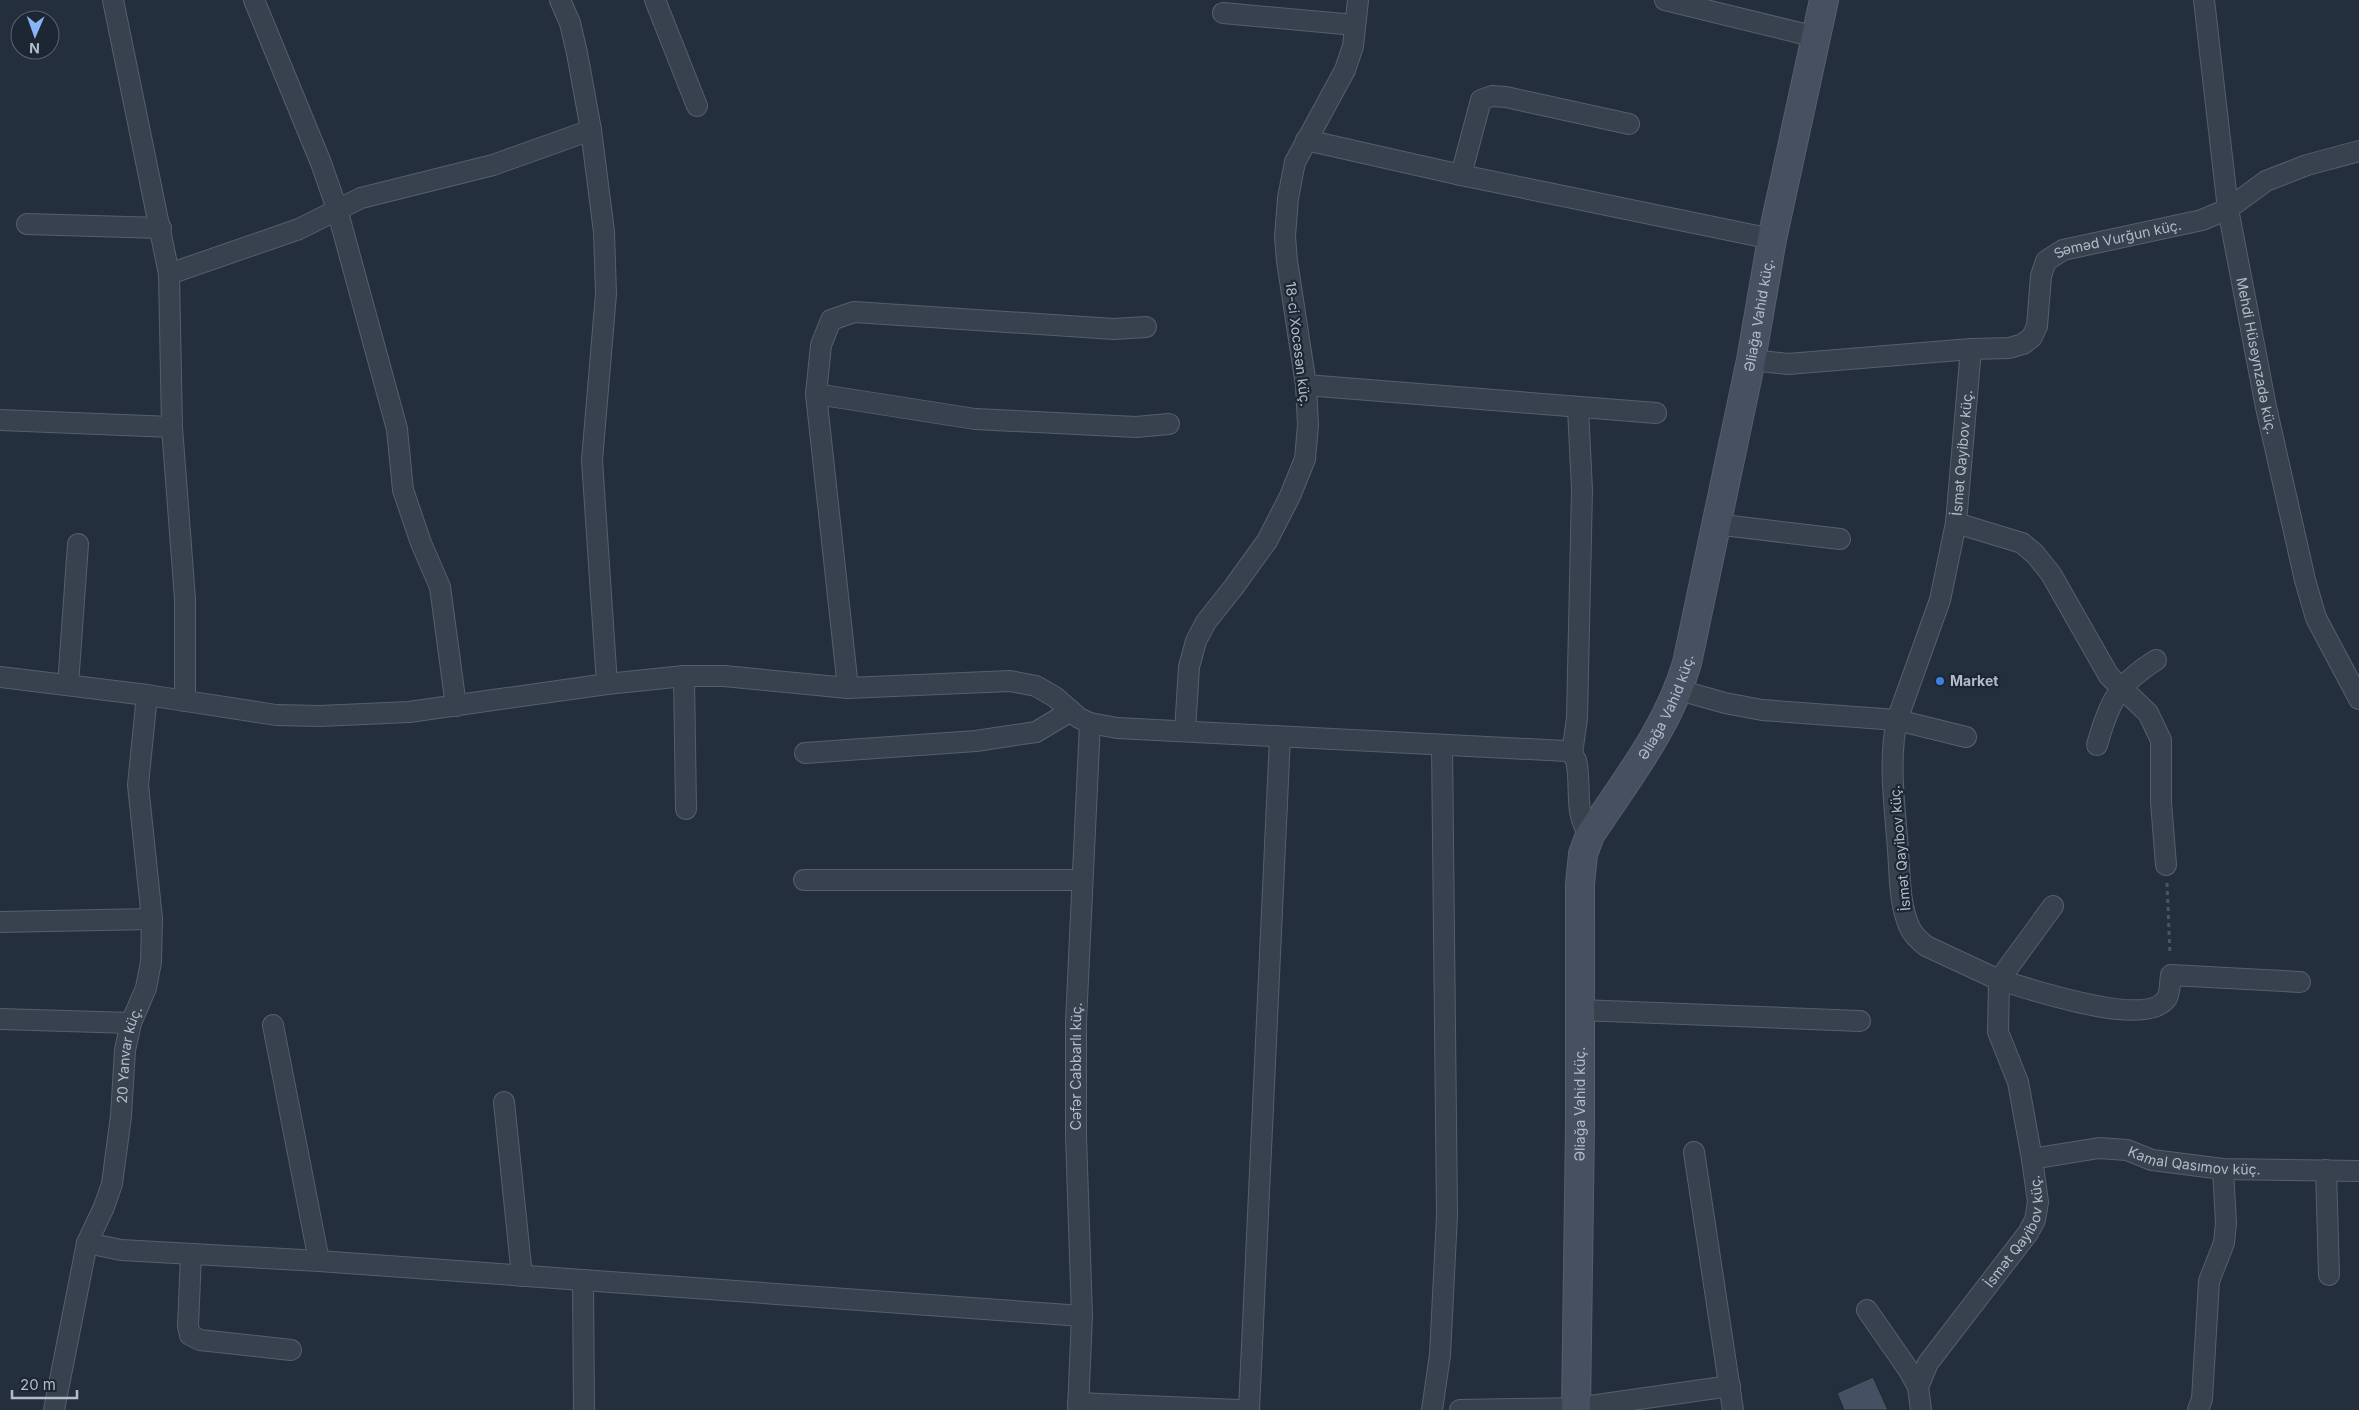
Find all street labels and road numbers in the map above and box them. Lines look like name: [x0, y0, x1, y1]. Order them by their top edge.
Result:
street label: Səməd Vurğun küç.: [2050, 216, 2183, 262]
street label: Əliağa Vahid küç.: [1740, 257, 1776, 373]
street label: Mehdi Hüseynzadə küç.: [2233, 276, 2281, 436]
street label: 18-ci Xocəsən küç.: [1282, 281, 1315, 407]
street label: İsmət Qayibov küç.: [1948, 389, 1975, 516]
street label: Əliağa Vahid küç.: [1634, 653, 1697, 763]
street label: İsmət Qayibov küç.: [1886, 784, 1913, 912]
street label: Cəfər Cabbarlı küç.: [1067, 1002, 1085, 1130]
street label: 20 Yanvar küç.: [113, 1003, 145, 1104]
street label: Əliağa Vahid küç.: [1571, 1047, 1588, 1161]
street label: Kamal Qasımov küç.: [2126, 1142, 2261, 1178]
street label: İsmət Qayibov küç.: [1980, 1174, 2046, 1290]

